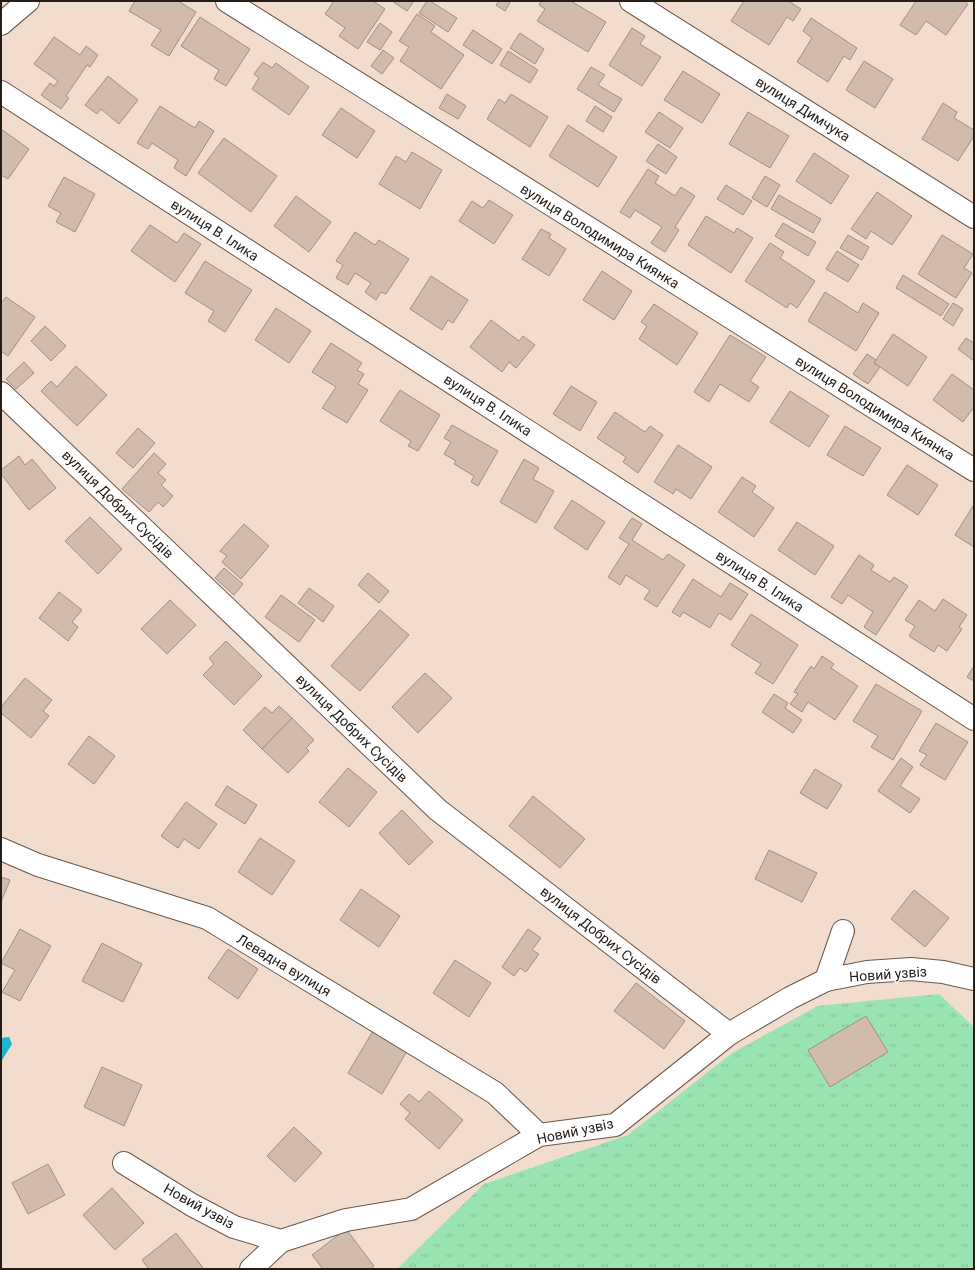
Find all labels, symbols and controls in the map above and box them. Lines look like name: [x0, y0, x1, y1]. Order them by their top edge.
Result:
street label: вулиця Димчука: [753, 73, 853, 145]
street label: вулиця Володимира Киянка: [518, 180, 682, 292]
street label: вулиця В. Ілика: [168, 196, 262, 264]
street label: вулиця Володимира Киянка: [793, 352, 957, 464]
street label: вулиця В. Ілика: [441, 371, 535, 439]
street label: вулиця Добрих Сусідів: [59, 447, 177, 561]
street label: вулиця В. Ілика: [713, 547, 807, 615]
street label: вулиця Добрих Сусідів: [293, 671, 411, 785]
street label: вулиця Добрих Сусідів: [537, 883, 665, 987]
street label: Левадна вулиця: [234, 931, 334, 999]
street label: Новий узвіз: [849, 963, 927, 985]
street label: Новий узвіз: [535, 1115, 615, 1147]
street label: Новий узвіз: [161, 1180, 237, 1232]

